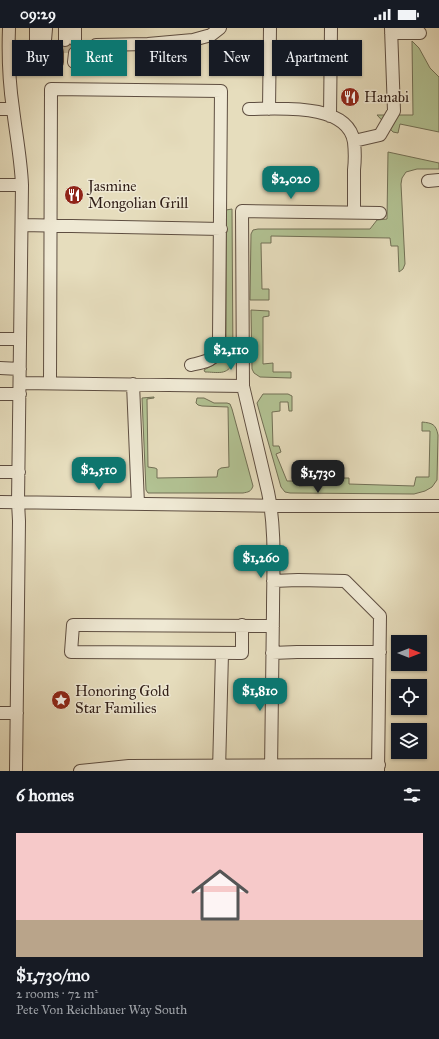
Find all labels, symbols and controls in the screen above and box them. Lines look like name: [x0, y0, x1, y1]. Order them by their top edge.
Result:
text: 09:29: [20, 5, 56, 23]
chip: Buy: [12, 40, 63, 76]
chip: Rent: [71, 40, 127, 76]
chip: Filters: [135, 40, 201, 76]
chip: New: [209, 40, 264, 76]
chip: Apartment: [272, 40, 362, 76]
restaurant icon: Hanabi: [339, 86, 361, 108]
place label: Hanabi: [364, 88, 409, 106]
pin: $2,020: [258, 166, 324, 200]
text: $2,020: [271, 171, 311, 187]
place label: Jasmine Mongolian Grill: [86, 177, 189, 212]
restaurant icon: Jasmine Mongolian Grill: [63, 184, 85, 206]
pin: $2,110: [198, 337, 264, 371]
text: $2,110: [213, 342, 249, 358]
pin: $2,510: [66, 457, 132, 491]
pin: $1,730: [285, 460, 351, 494]
text: $2,510: [81, 462, 117, 478]
text: $1,730: [300, 465, 336, 481]
pin: $1,260: [228, 545, 294, 579]
text: $1,260: [243, 550, 279, 566]
north arrow: [391, 635, 427, 671]
map controls: [391, 635, 427, 759]
pin: $1,810: [227, 678, 293, 712]
button: locate: [391, 679, 427, 715]
place label: Honoring Gold Star Families: [75, 682, 170, 717]
text: $1,810: [242, 683, 278, 699]
place icon: Honoring Gold Star Families: [50, 689, 72, 711]
button: layers: [391, 723, 427, 759]
icon: filters: [401, 784, 423, 806]
text: 6 homes: [16, 785, 74, 806]
icon: home: [184, 859, 256, 931]
text: $1,730/mo: [16, 965, 90, 986]
text: 2 rooms · 72 m²: [16, 986, 98, 1002]
text: Pete Von Reichbauer Way South: [16, 1002, 187, 1018]

